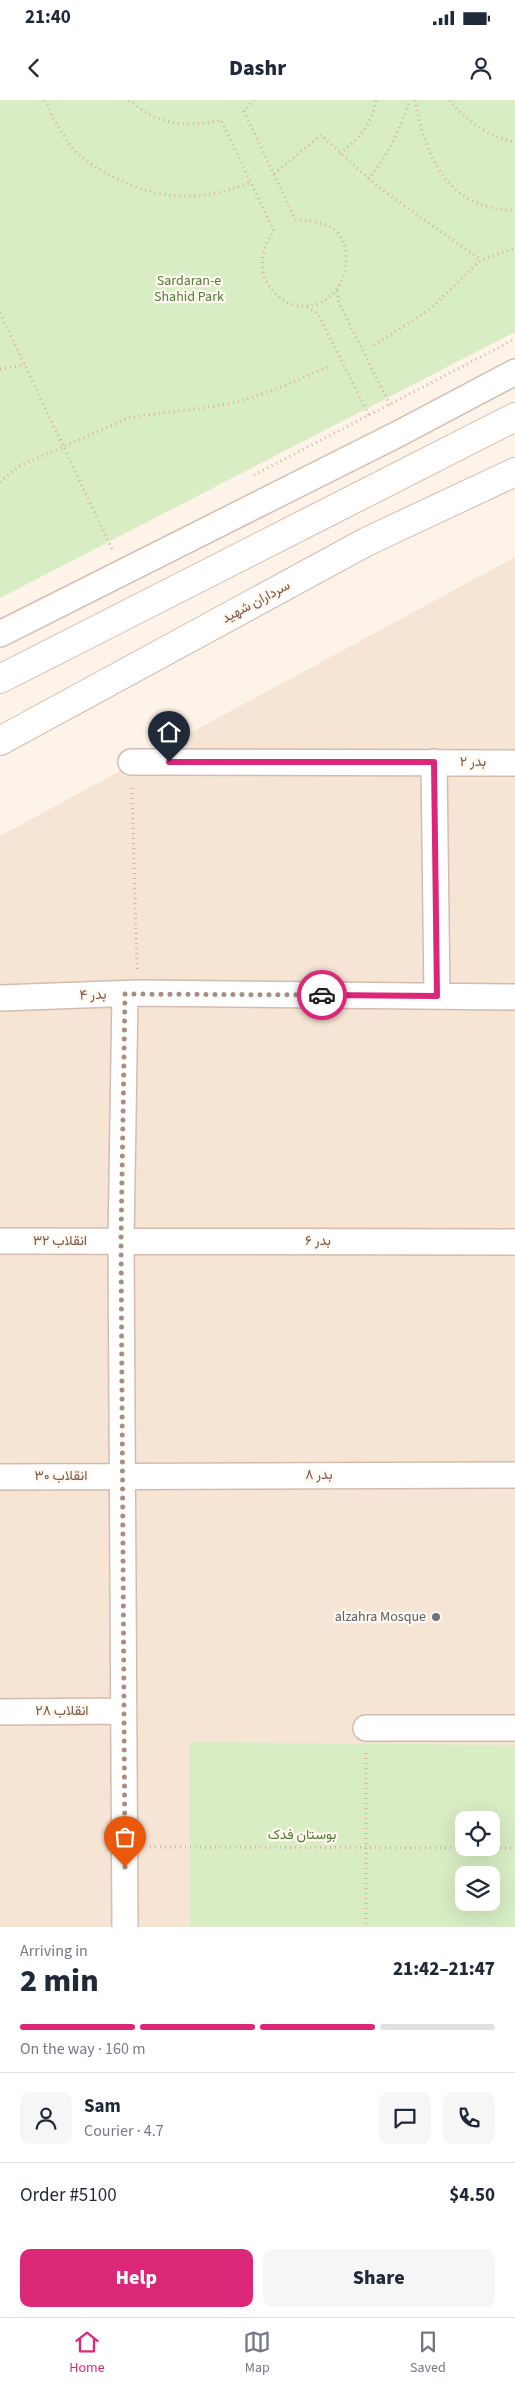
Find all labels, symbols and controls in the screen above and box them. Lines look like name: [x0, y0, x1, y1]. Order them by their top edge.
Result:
text: 21:40: [25, 4, 71, 31]
text: Dashr: [229, 52, 286, 84]
icon: back: [20, 54, 48, 82]
icon: person: [467, 54, 495, 82]
park label: Sardaran-e Shahid Park: [154, 271, 224, 307]
street label: سرداران شهید: [218, 576, 294, 628]
pin: [148, 711, 190, 762]
icon: home: [155, 718, 183, 746]
street label: بدر ۲: [460, 752, 486, 772]
courier: [297, 970, 347, 1020]
icon: car: [308, 981, 336, 1009]
street label: بدر ۴: [79, 985, 107, 1005]
street label: انقلاب ۳۲: [33, 1231, 87, 1251]
street label: بدر ۶: [305, 1231, 331, 1251]
street label: بدر ۸: [305, 1465, 333, 1485]
street label: انقلاب ۳۰: [35, 1466, 87, 1486]
place label: alzahra Mosque: [335, 1607, 426, 1627]
marker: alzahra Mosque: [430, 1611, 442, 1623]
street label: انقلاب ۲۸: [35, 1701, 89, 1721]
map controls: [455, 1811, 500, 1911]
button: locate: [455, 1811, 500, 1856]
pin: [104, 1816, 146, 1867]
icon: bag: [111, 1823, 139, 1851]
park label: بوستان فدک: [268, 1825, 336, 1845]
button: layers: [455, 1866, 500, 1911]
text: Arriving in: [20, 1940, 88, 1962]
text: 21:42–21:47: [393, 1956, 495, 1983]
text: 2 min: [20, 1958, 99, 2004]
text: On the way · 160 m: [20, 2038, 145, 2060]
button: person: [20, 2092, 72, 2144]
button: chat: [379, 2092, 431, 2144]
button: phone: [443, 2092, 495, 2144]
text: Sam: [84, 2093, 121, 2120]
text: Courier · 4.7: [84, 2120, 164, 2142]
text: Order #5100: [20, 2182, 117, 2209]
text: $4.50: [449, 2182, 495, 2209]
button: Help: [20, 2249, 253, 2307]
button: Share: [263, 2249, 495, 2307]
tab: Home: [69, 2328, 105, 2378]
tab: Map: [243, 2328, 271, 2378]
tab: Saved: [410, 2328, 446, 2378]

